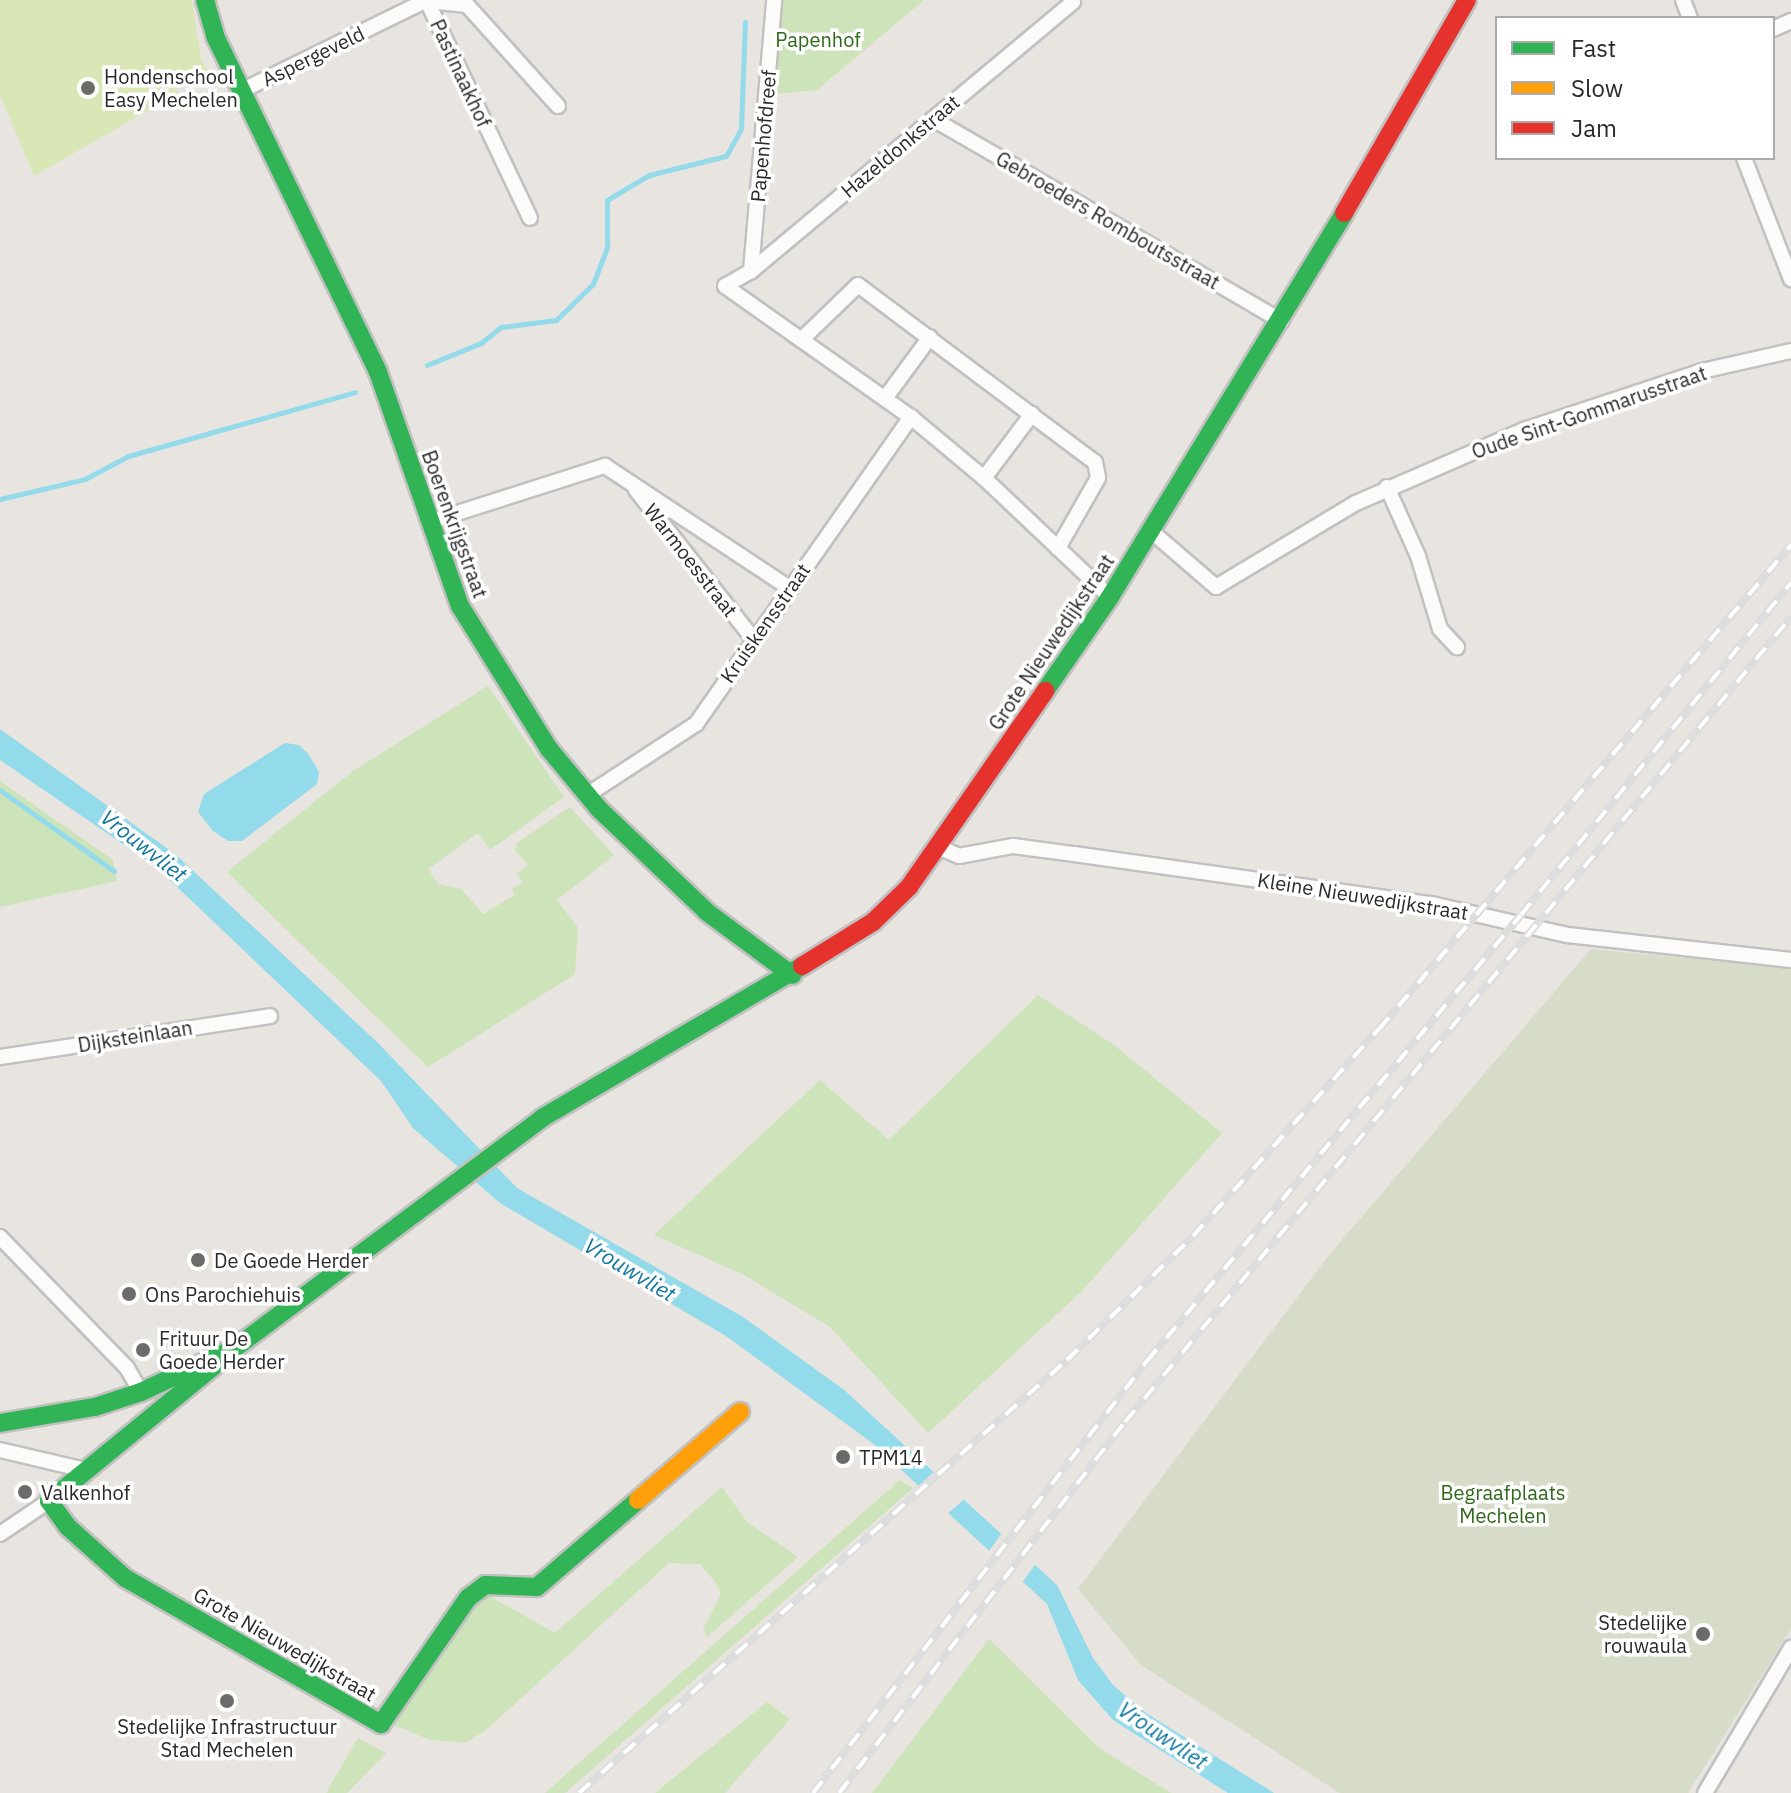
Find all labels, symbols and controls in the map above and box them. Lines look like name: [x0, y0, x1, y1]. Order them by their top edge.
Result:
street label: Pastinaakhof: [426, 15, 496, 131]
legend: [1495, 16, 1775, 160]
street label: Aspergeveld: [258, 21, 368, 91]
park label: Papenhof: [775, 27, 861, 51]
text: Fast: [1571, 32, 1616, 64]
place label: Hondenschool Easy Mechelen: [104, 64, 238, 111]
street label: Papenhofdreef: [745, 69, 781, 203]
text: Slow: [1571, 72, 1623, 104]
marker: Hondenschool Easy Mechelen: [79, 79, 97, 97]
street label: Hazeldonkstraat: [836, 90, 964, 202]
text: Jam: [1571, 112, 1617, 144]
street label: Gebroeders Romboutsstraat: [992, 146, 1224, 294]
street label: Oude Sint-Gommarusstraat: [1468, 360, 1710, 464]
street label: Boerenkrijgstraat: [417, 447, 493, 601]
street label: Warmoesstraat: [639, 499, 743, 621]
street label: Grote Nieuwedijkstraat: [983, 550, 1119, 734]
street label: Kruiskensstraat: [715, 559, 815, 687]
water label: Vrouwvliet: [96, 803, 192, 887]
street label: Kleine Nieuwedijkstraat: [1256, 867, 1470, 925]
street label: Dijksteinlaan: [76, 1015, 194, 1057]
water label: Vrouwvliet: [580, 1231, 680, 1307]
place label: De Goede Herder: [214, 1248, 369, 1272]
marker: De Goede Herder: [189, 1251, 207, 1269]
place label: Ons Parochiehuis: [145, 1282, 301, 1306]
marker: Ons Parochiehuis: [120, 1285, 138, 1303]
place label: Frituur De Goede Herder: [159, 1326, 285, 1373]
marker: Frituur De Goede Herder: [134, 1341, 152, 1359]
place label: TPM14: [859, 1445, 923, 1469]
marker: TPM14: [834, 1448, 852, 1466]
place label: Valkenhof: [41, 1480, 130, 1504]
park label: Begraafplaats Mechelen: [1441, 1480, 1565, 1527]
marker: Valkenhof: [16, 1483, 34, 1501]
street label: Grote Nieuwedijkstraat: [189, 1582, 381, 1706]
place label: Stedelijke rouwaula: [1598, 1610, 1687, 1657]
marker: Stedelijke rouwaula: [1694, 1625, 1712, 1643]
marker: Stedelijke Infrastructuur Stad Mechelen: [218, 1692, 236, 1710]
water label: Vrouwvliet: [1113, 1696, 1213, 1774]
place label: Stedelijke Infrastructuur Stad Mechelen: [117, 1714, 337, 1761]

